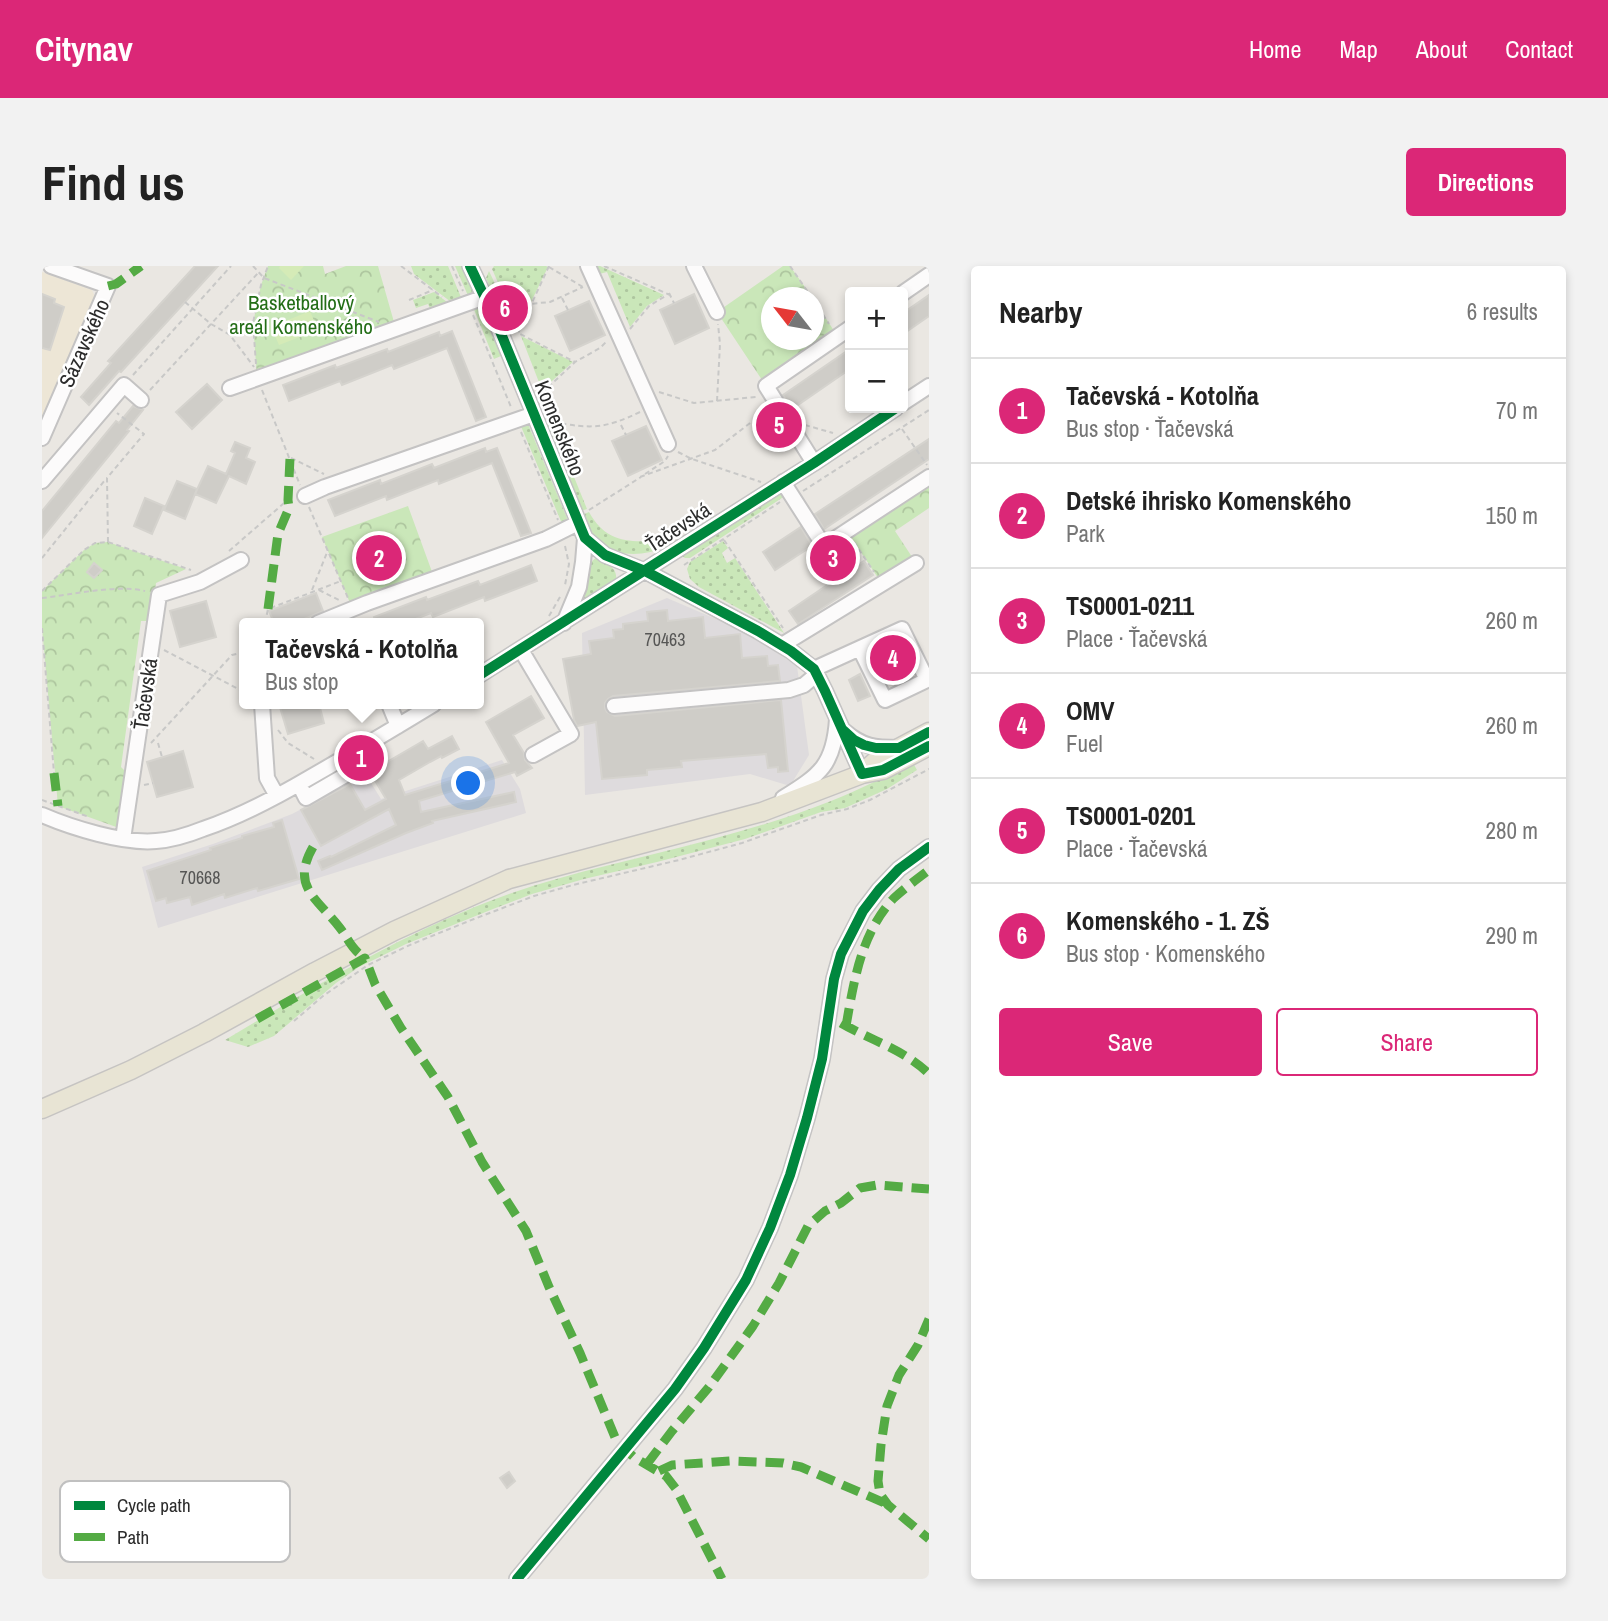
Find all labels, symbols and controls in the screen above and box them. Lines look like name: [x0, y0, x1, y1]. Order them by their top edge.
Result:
text: Citynav: [35, 27, 133, 71]
text: Home: [1249, 33, 1301, 65]
text: Map: [1339, 33, 1378, 65]
text: About: [1416, 33, 1467, 65]
text: Contact: [1505, 33, 1573, 65]
button: Directions: [1406, 148, 1566, 216]
text: Find us: [42, 149, 185, 215]
pin: 6: [482, 282, 528, 334]
north arrow: [761, 287, 824, 350]
map controls: [845, 287, 908, 413]
button: +: [845, 287, 908, 350]
park label: Basketballový areál Komenského: [229, 288, 373, 341]
text: Nearby: [999, 292, 1082, 332]
street label: Sázavského: [52, 294, 116, 392]
text: 6 results: [1467, 296, 1538, 327]
button: −: [845, 350, 908, 413]
street label: Komenského: [528, 376, 592, 480]
text: Tačevská - Kotolňa: [1066, 378, 1259, 413]
text: 1: [1017, 395, 1027, 426]
text: 70 m: [1496, 395, 1538, 426]
pin: 5: [756, 399, 802, 451]
text: Bus stop · Ťačevská: [1066, 413, 1234, 444]
text: Detské ihrisko Komenského: [1066, 483, 1352, 518]
street label: Ťačevská: [640, 495, 716, 559]
text: 2: [1017, 500, 1027, 531]
text: 150 m: [1486, 500, 1538, 531]
text: Park: [1066, 518, 1105, 549]
pin: 2: [356, 532, 402, 584]
pin: 3: [810, 532, 856, 584]
text: TS0001-0211: [1066, 588, 1194, 623]
text: 3: [1017, 605, 1027, 636]
text: 260 m: [1486, 605, 1538, 636]
popup: [239, 618, 484, 709]
text: Place · Ťačevská: [1066, 623, 1208, 654]
house number: 70463: [644, 627, 686, 652]
text: Tačevská - Kotolňa: [265, 631, 458, 666]
pin: 4: [870, 632, 916, 684]
street label: Ťačevská: [126, 656, 164, 732]
text: Bus stop: [265, 666, 339, 697]
text: OMV: [1066, 693, 1115, 728]
text: 4: [1017, 710, 1027, 741]
text: 260 m: [1486, 710, 1538, 741]
text: Fuel: [1066, 728, 1103, 759]
pin: 1: [338, 732, 384, 784]
your location: [451, 766, 485, 800]
text: TS0001-0201: [1066, 798, 1195, 833]
text: 5: [1017, 815, 1027, 846]
text: 280 m: [1486, 815, 1538, 846]
text: Place · Ťačevská: [1066, 833, 1208, 864]
house number: 70668: [179, 865, 221, 890]
text: Komenského - 1. ZŠ: [1066, 903, 1270, 938]
text: 6: [1017, 920, 1027, 951]
text: 290 m: [1486, 920, 1538, 951]
text: Bus stop · Komenského: [1066, 938, 1265, 969]
button: Save: [999, 1008, 1262, 1076]
button: Share: [1276, 1008, 1538, 1076]
legend: [60, 1481, 290, 1562]
text: Cycle path: [117, 1492, 191, 1518]
text: Path: [117, 1524, 149, 1550]

